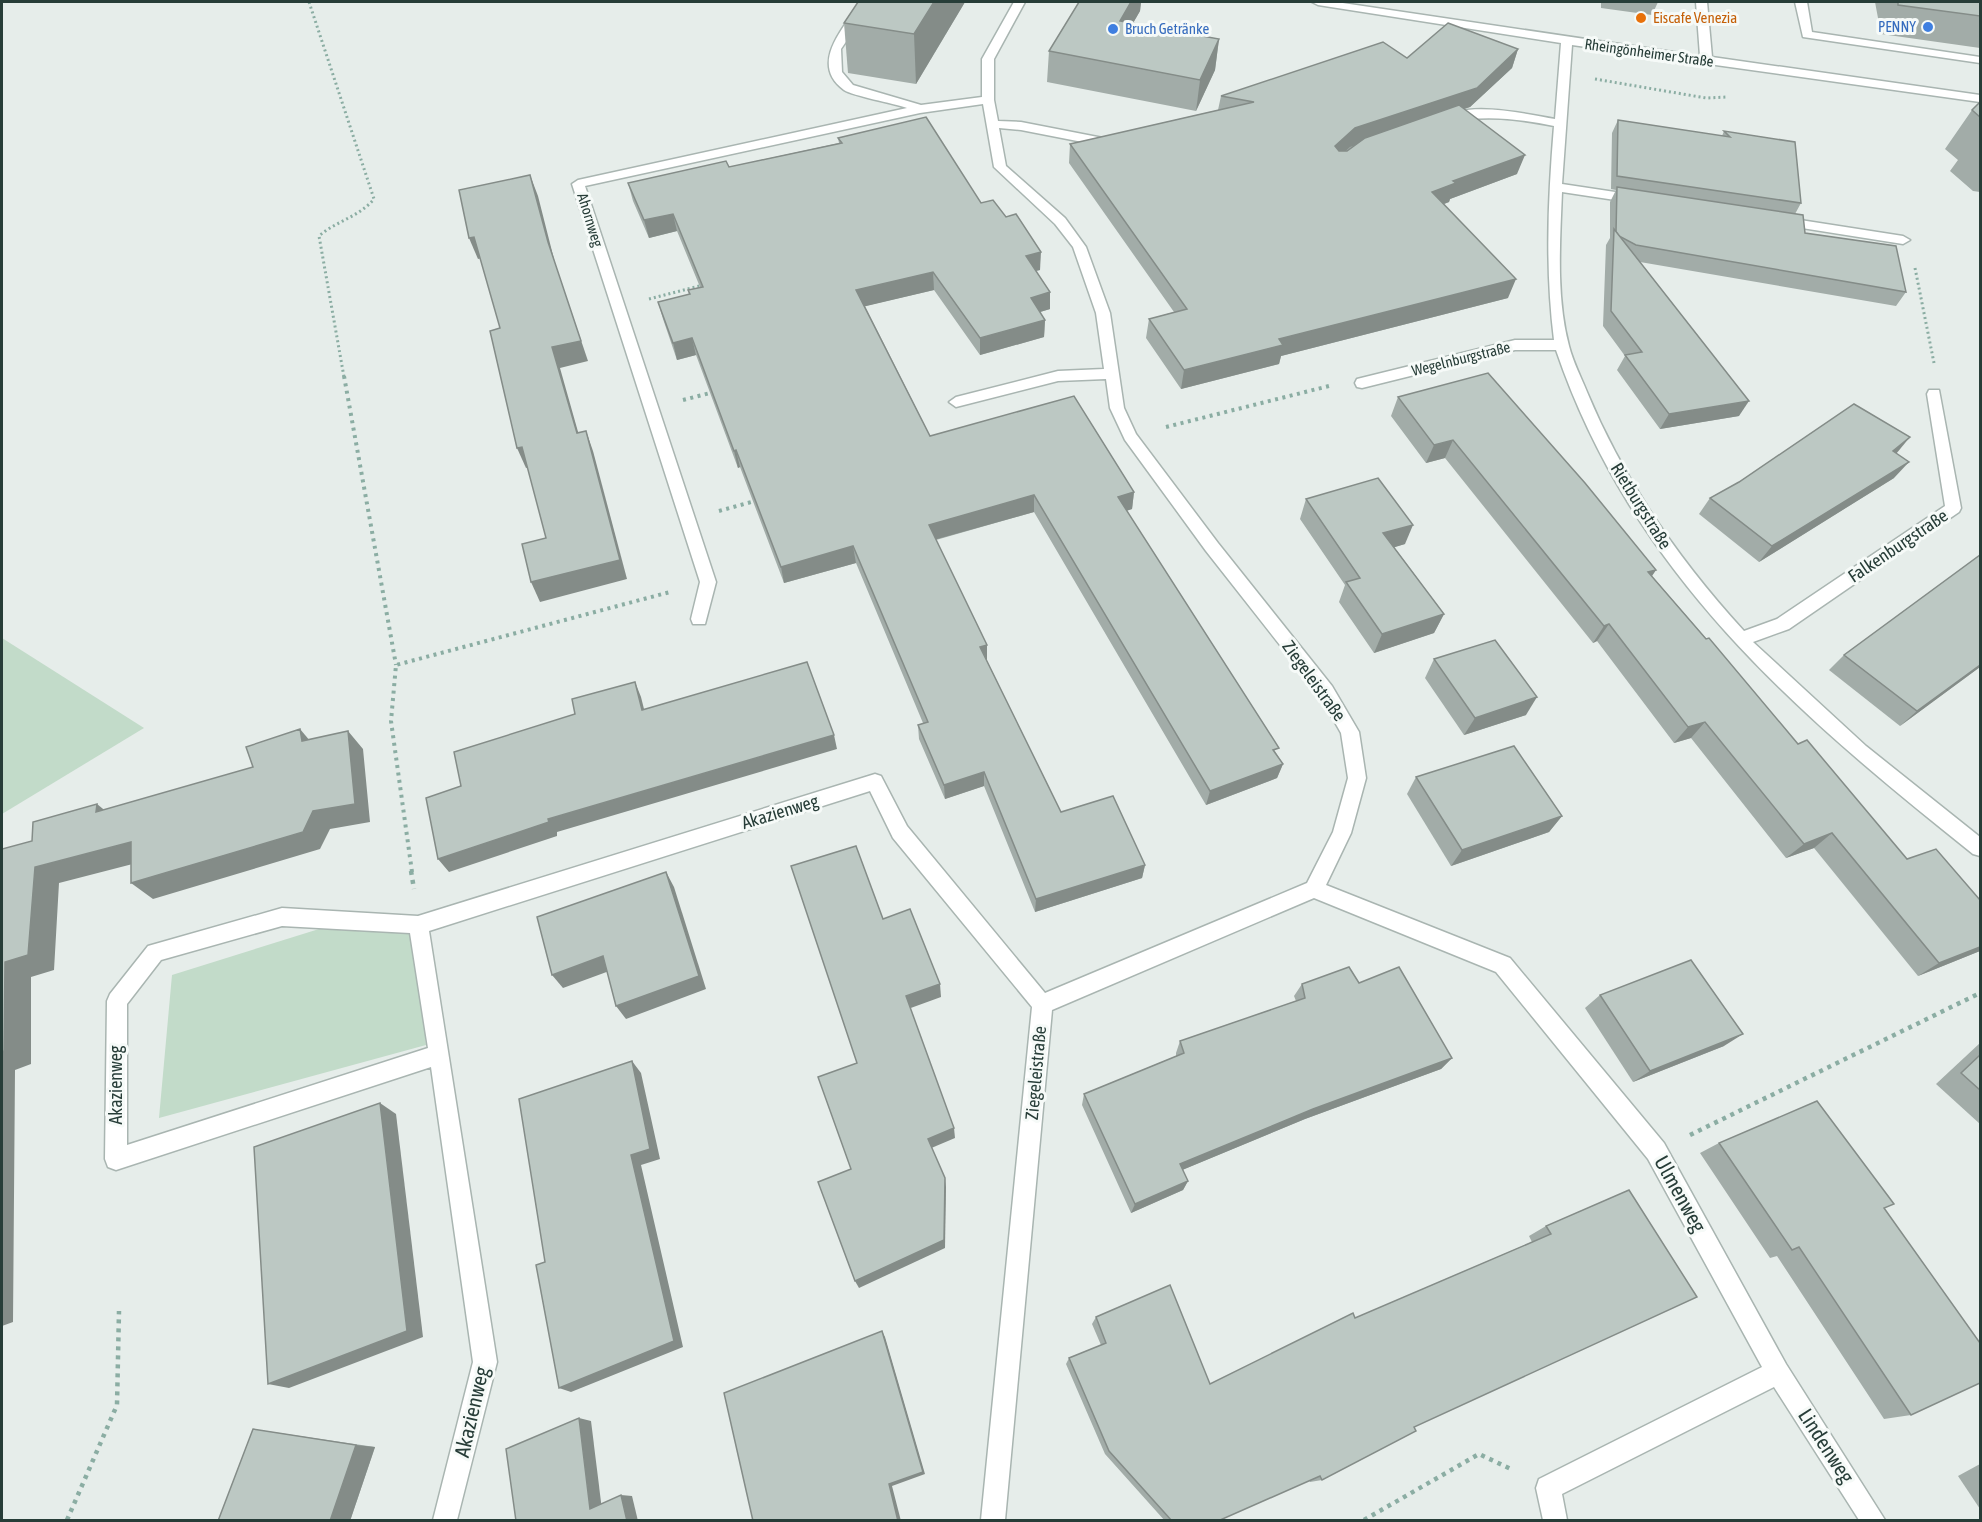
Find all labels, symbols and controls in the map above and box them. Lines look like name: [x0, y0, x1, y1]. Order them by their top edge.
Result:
place label: Eiscafe Venezia: [1653, 9, 1737, 26]
marker: Eiscafe Venezia: [1634, 11, 1648, 25]
place label: PENNY: [1878, 18, 1916, 35]
place label: Bruch Getränke: [1125, 20, 1209, 37]
marker: PENNY: [1921, 20, 1935, 34]
marker: Bruch Getränke: [1106, 22, 1120, 36]
street label: Rheingönheimer Straße: [1584, 35, 1715, 70]
street label: Ahornweg: [574, 191, 607, 249]
street label: Wegelnburgstraße: [1410, 338, 1512, 379]
street label: Rietburgstraße: [1607, 459, 1676, 553]
street label: Falkenburgstraße: [1844, 505, 1952, 587]
street label: Ziegeleistraße: [1278, 636, 1351, 725]
street label: Akazienweg: [739, 790, 821, 833]
street label: Ziegeleistraße: [1021, 1025, 1050, 1121]
street label: Akazienweg: [105, 1045, 126, 1125]
street label: Ulmenweg: [1650, 1151, 1712, 1236]
street label: Akazienweg: [449, 1364, 493, 1459]
street label: Lindenweg: [1794, 1404, 1860, 1487]

